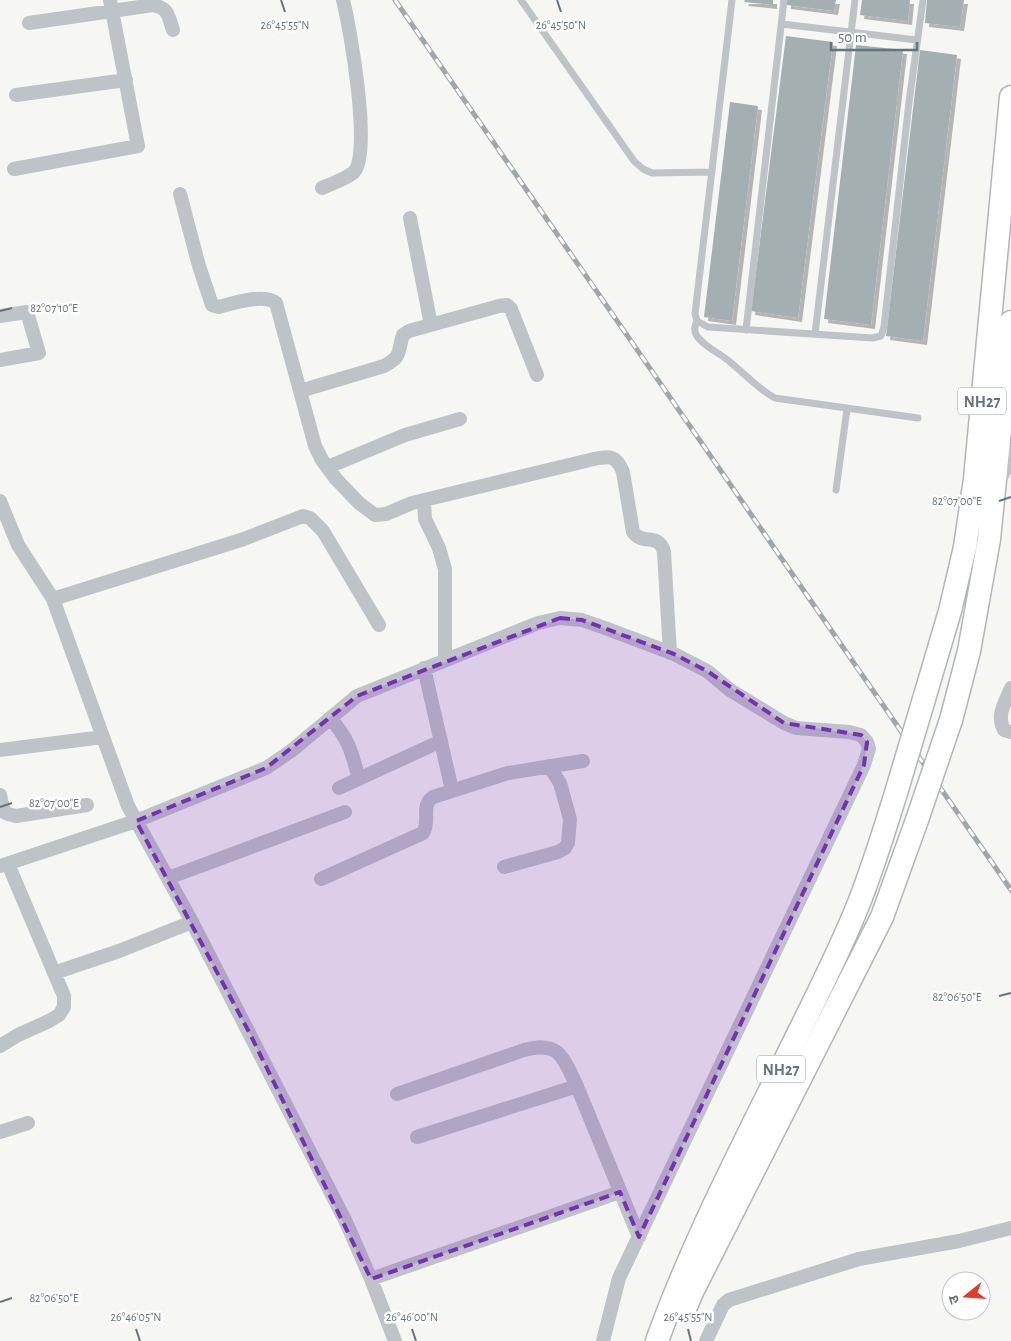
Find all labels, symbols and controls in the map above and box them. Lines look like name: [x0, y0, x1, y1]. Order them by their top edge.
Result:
text: 26°45'55"N: [261, 19, 309, 31]
text: 26°45'50"N: [536, 19, 586, 31]
scale bar: [831, 20, 917, 52]
text: 50 m: [838, 30, 867, 45]
text: 82°07'10"E: [30, 302, 78, 314]
road number: NH27: [958, 388, 1006, 414]
text: 82°07'00"E: [932, 495, 982, 507]
text: 82°07'00"E: [29, 797, 79, 809]
text: 82°06'50"E: [932, 991, 982, 1003]
road number: NH27: [757, 1056, 805, 1082]
north arrow: [941, 1271, 991, 1321]
text: 82°06'50"E: [29, 1292, 79, 1304]
text: उ: [946, 1293, 962, 1305]
text: 26°46'05"N: [111, 1311, 161, 1323]
text: 26°46'00"N: [386, 1311, 438, 1323]
text: 26°45'55"N: [664, 1311, 712, 1323]

